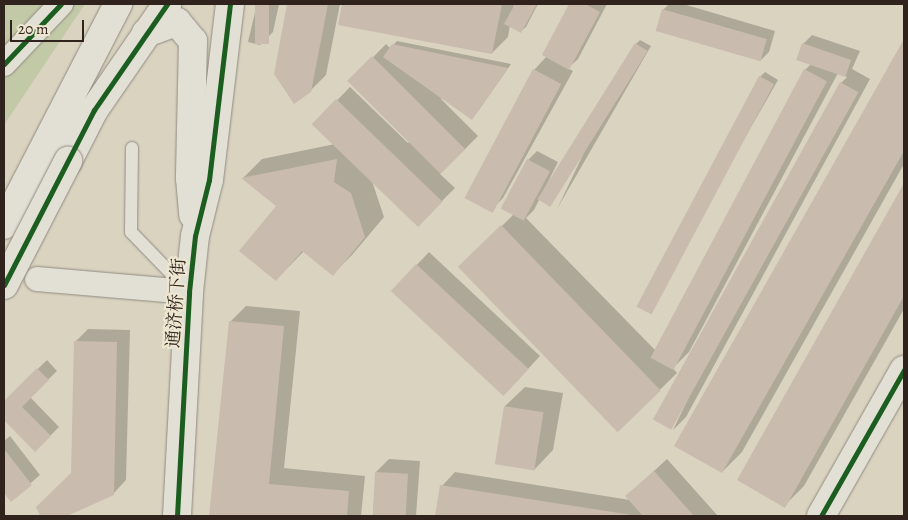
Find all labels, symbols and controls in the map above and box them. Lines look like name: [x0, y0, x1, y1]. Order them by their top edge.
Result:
scale bar: [12, 10, 86, 42]
text: 20 m: [18, 19, 49, 39]
street label: 通济桥下街: [162, 257, 190, 349]

